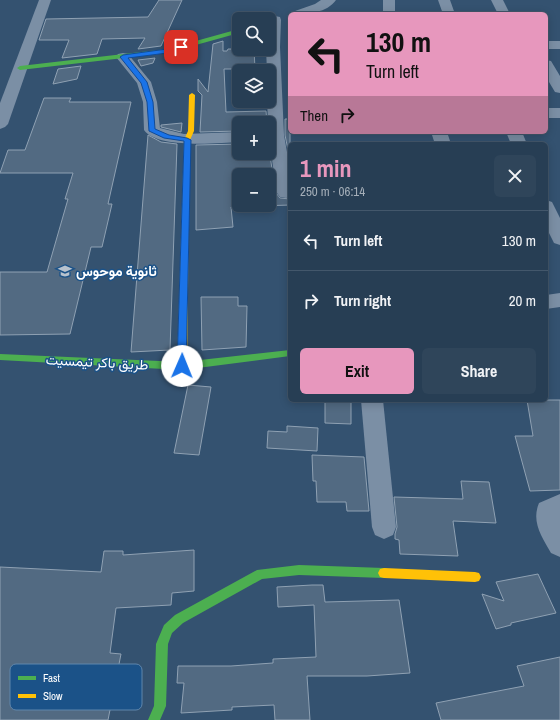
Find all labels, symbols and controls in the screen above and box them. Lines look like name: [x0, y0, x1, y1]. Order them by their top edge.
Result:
map controls: [232, 12, 276, 212]
button: search: [232, 12, 276, 56]
text: 130 m: [366, 23, 431, 61]
icon: left: [300, 28, 352, 80]
pin: [164, 30, 198, 64]
icon: arrive: [170, 36, 192, 58]
text: Turn left: [366, 59, 419, 84]
button: layers: [232, 64, 276, 108]
icon: right: [336, 104, 358, 126]
text: Then: [300, 105, 328, 126]
button: +: [232, 116, 276, 160]
text: 1 min: [300, 152, 351, 184]
button: close: [494, 155, 536, 197]
button: −: [232, 168, 276, 212]
text: 250 m · 06:14: [300, 183, 365, 200]
icon: left: [300, 230, 322, 252]
text: Turn left: [334, 230, 382, 251]
text: 130 m: [502, 230, 536, 251]
place label: ثانوية موحوس: [76, 262, 157, 280]
school or university icon: ثانوية موحوس: [57, 263, 73, 279]
icon: right: [300, 290, 322, 312]
text: Turn right: [334, 290, 391, 311]
text: 20 m: [509, 290, 536, 311]
position arrow: [161, 345, 203, 387]
button: Exit: [300, 348, 414, 394]
button: Share: [422, 348, 536, 394]
street label: طريق باكر تيمسيت: [45, 350, 149, 374]
legend: [10, 664, 142, 710]
text: Fast: [43, 671, 61, 685]
text: Slow: [43, 689, 63, 703]

